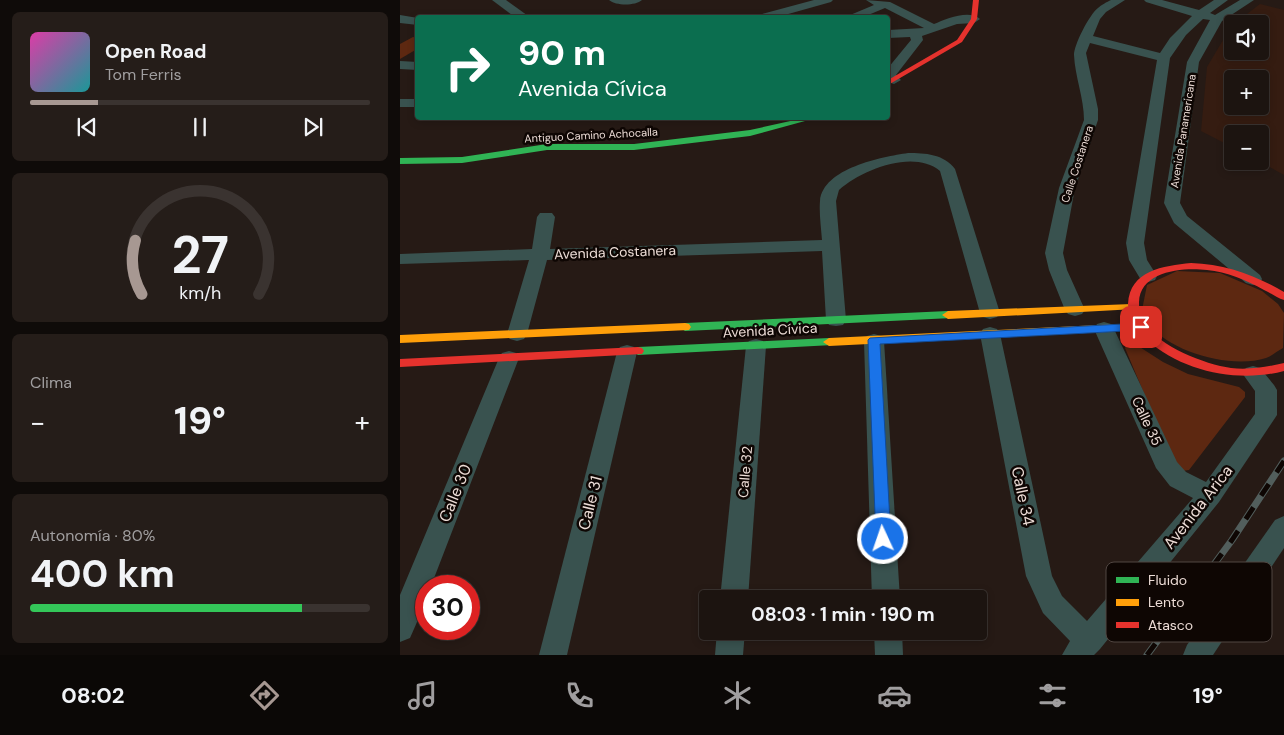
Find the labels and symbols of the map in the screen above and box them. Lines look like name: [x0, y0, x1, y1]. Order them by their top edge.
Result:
street label: Avenida Panamericana: [1167, 73, 1199, 189]
street label: Calle Costanera: [1058, 124, 1096, 204]
street label: Antiguo Camino Achocalla: [524, 125, 658, 145]
street label: Avenida Costanera: [554, 241, 676, 263]
pin: [1120, 306, 1162, 348]
street label: Avenida Cívica: [722, 319, 818, 341]
street label: Calle 35: [1128, 393, 1166, 449]
street label: Calle 32: [734, 445, 756, 499]
street label: Calle 30: [434, 461, 476, 525]
street label: Avenida Arica: [1159, 461, 1237, 553]
street label: Calle 34: [1007, 465, 1040, 528]
street label: Calle 31: [573, 474, 607, 532]
position arrow: [856, 512, 908, 564]
legend: [1106, 562, 1272, 642]
text: Fluido: [1148, 571, 1187, 589]
speed limit sign: 30: [415, 575, 480, 640]
text: Lento: [1148, 593, 1185, 611]
text: Atasco: [1148, 616, 1193, 634]

